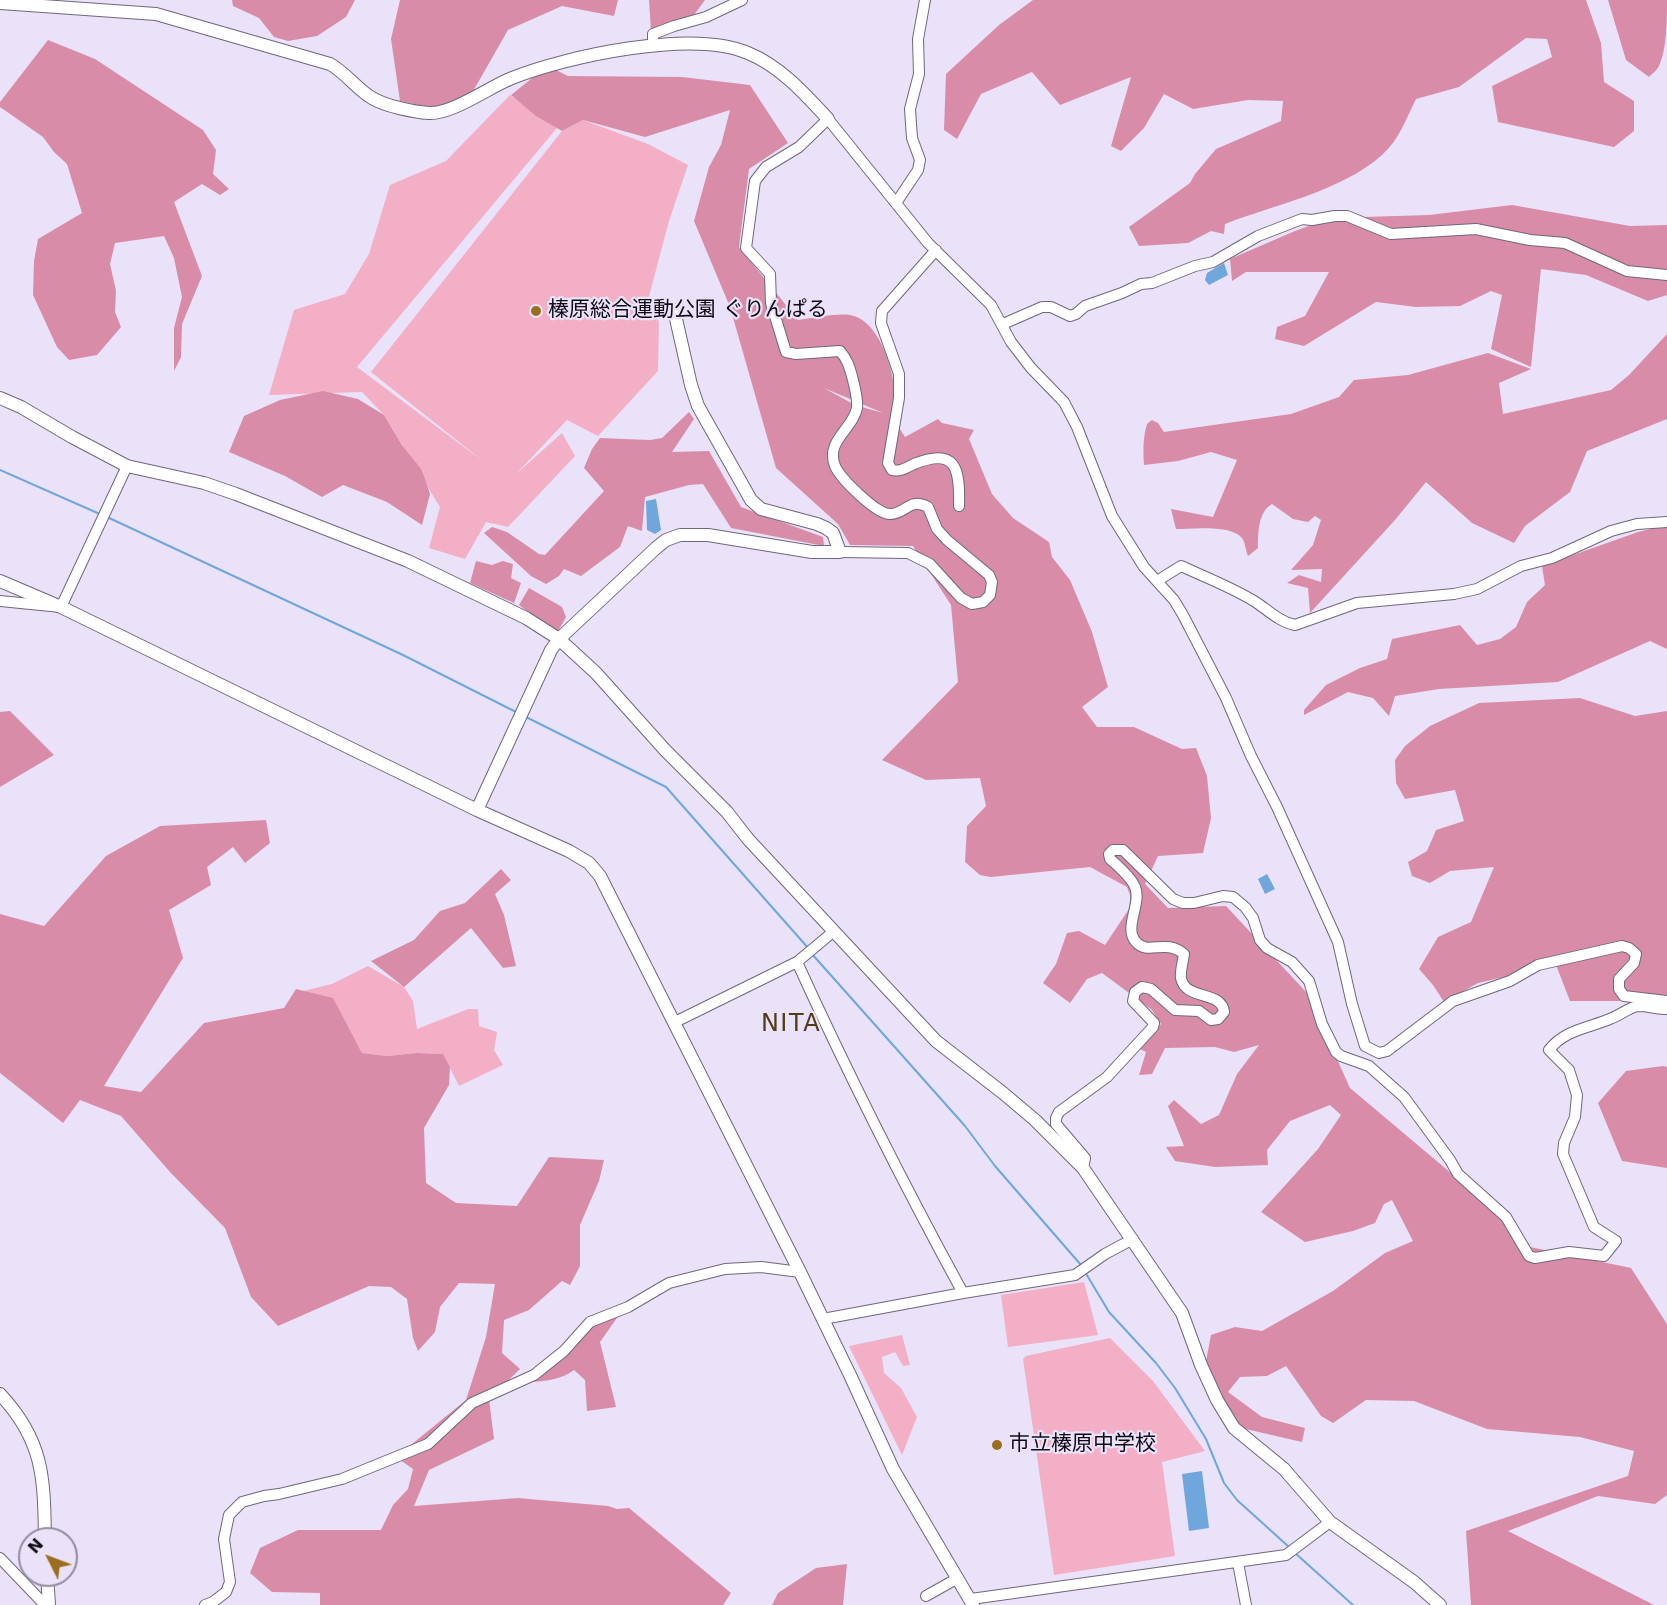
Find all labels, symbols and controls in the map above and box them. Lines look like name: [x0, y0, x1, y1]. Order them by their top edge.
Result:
place label: 榛原総合運動公園 ぐりんぱる: [548, 298, 828, 324]
marker: 榛原総合運動公園 ぐりんぱる: [529, 304, 543, 318]
district label: NITA: [761, 1011, 821, 1039]
place label: 市立榛原中学校: [1009, 1432, 1156, 1458]
marker: 市立榛原中学校: [990, 1438, 1004, 1452]
north arrow: [18, 1527, 78, 1587]
text: N: [24, 1535, 47, 1557]

